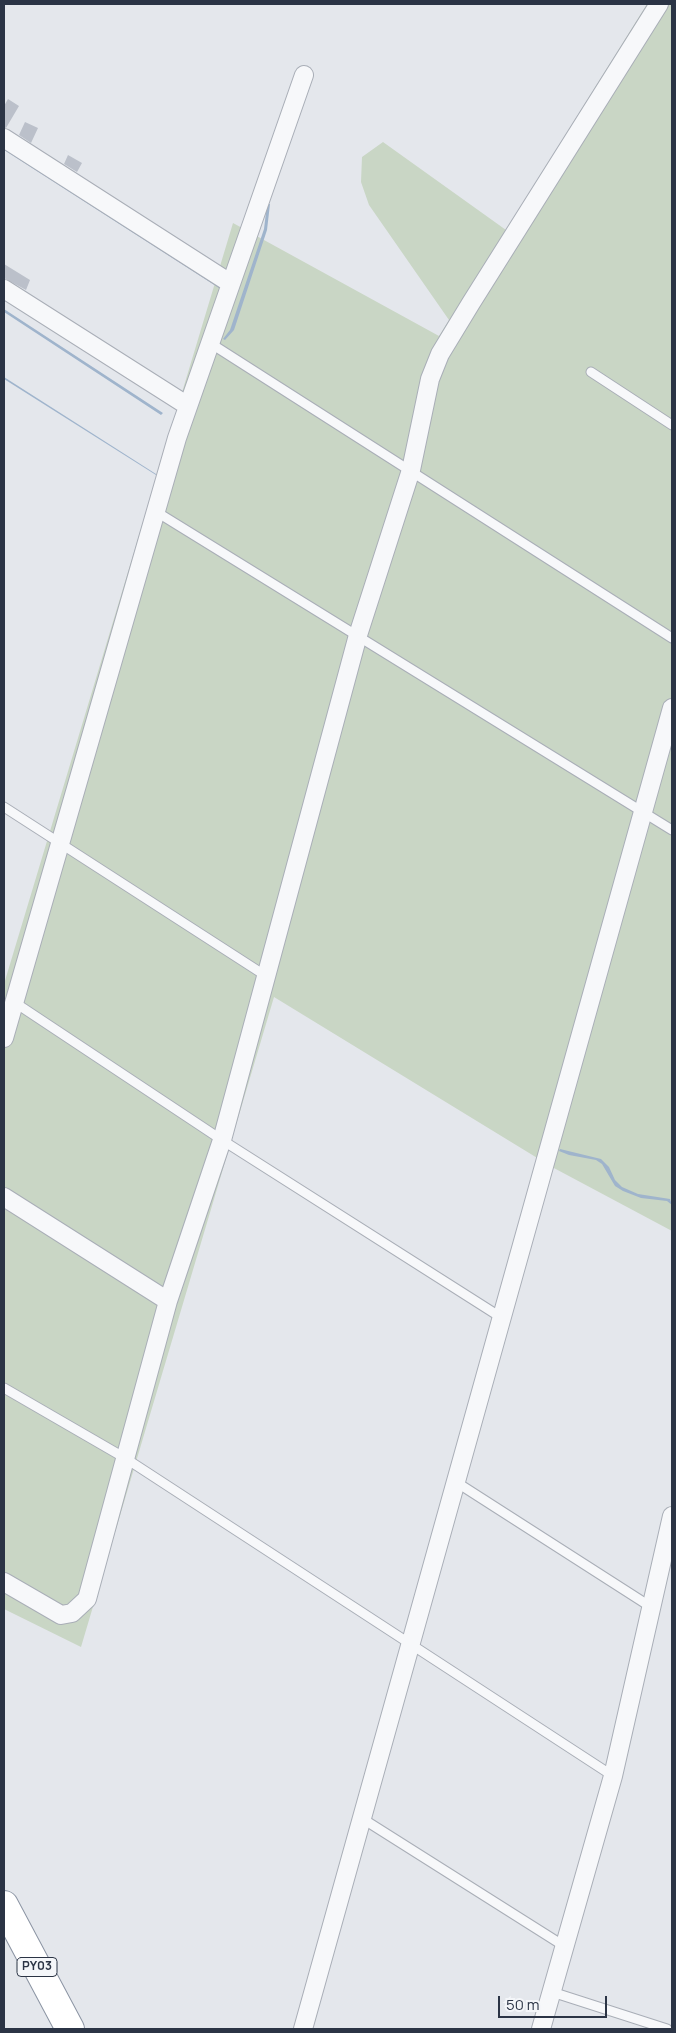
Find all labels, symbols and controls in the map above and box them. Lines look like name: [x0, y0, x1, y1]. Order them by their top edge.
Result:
road number: PY03: [17, 1958, 57, 1976]
scale bar: [501, 1986, 610, 2018]
text: 50 m: [506, 1994, 540, 2015]

